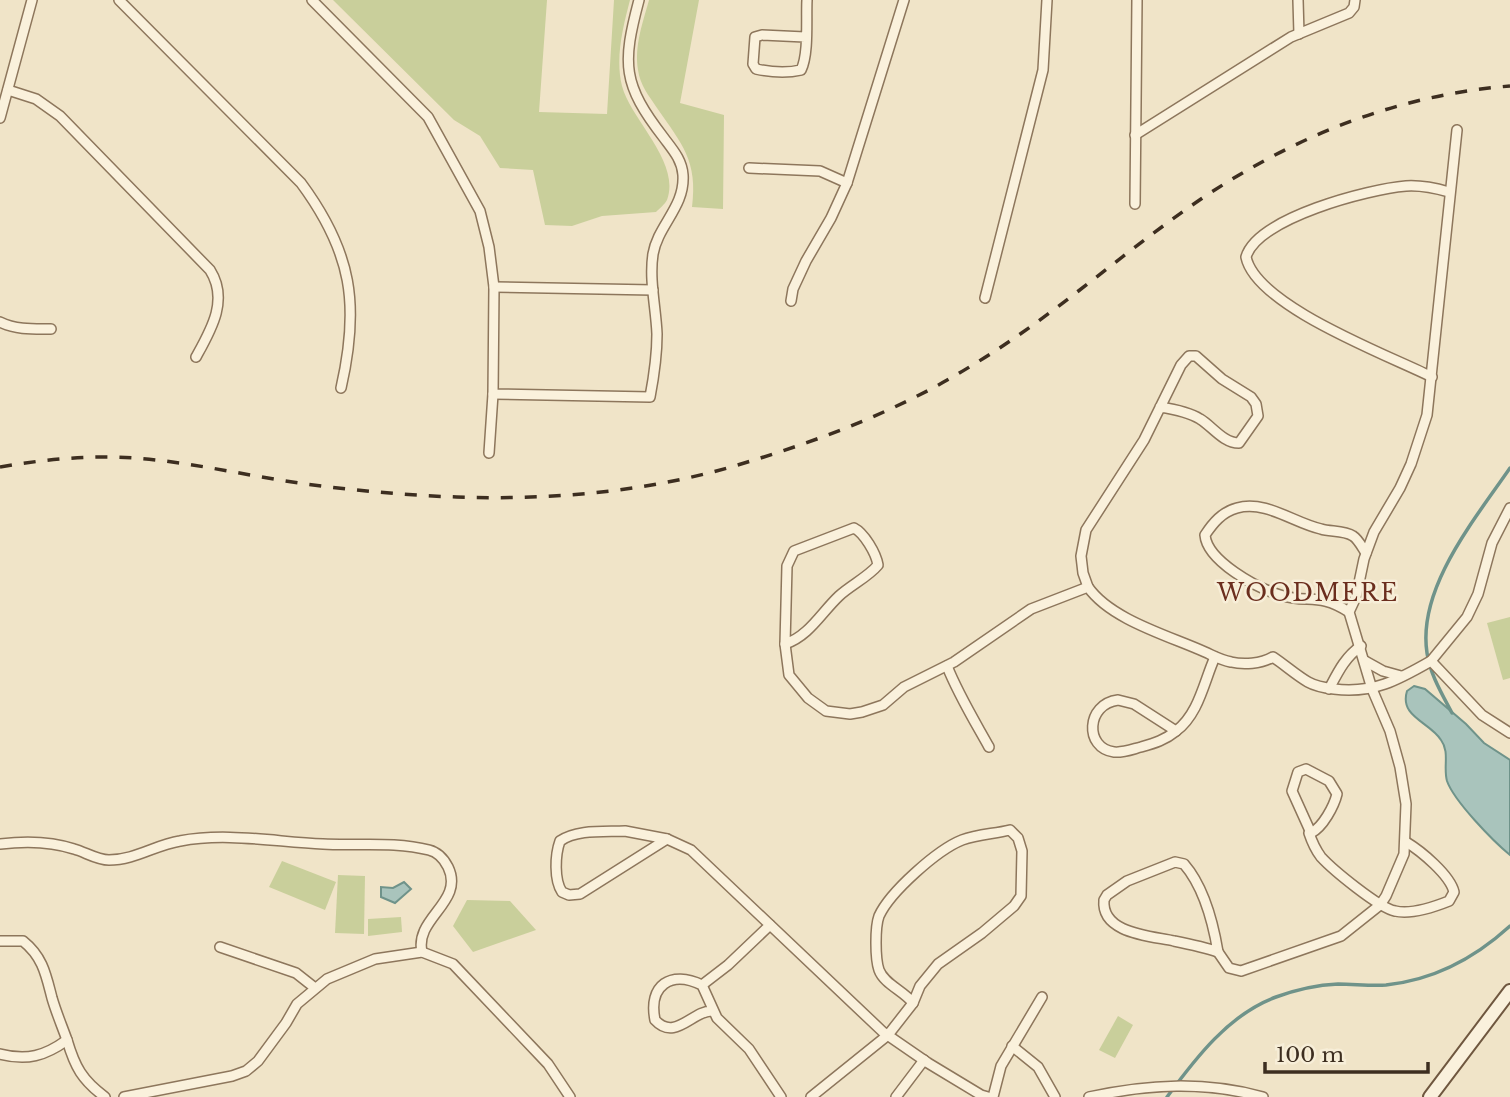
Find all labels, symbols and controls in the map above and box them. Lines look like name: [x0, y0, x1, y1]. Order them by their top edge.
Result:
district label: WOODMERE: [1216, 579, 1399, 607]
scale bar: [1265, 1030, 1428, 1074]
text: 100 m: [1276, 1042, 1344, 1068]

